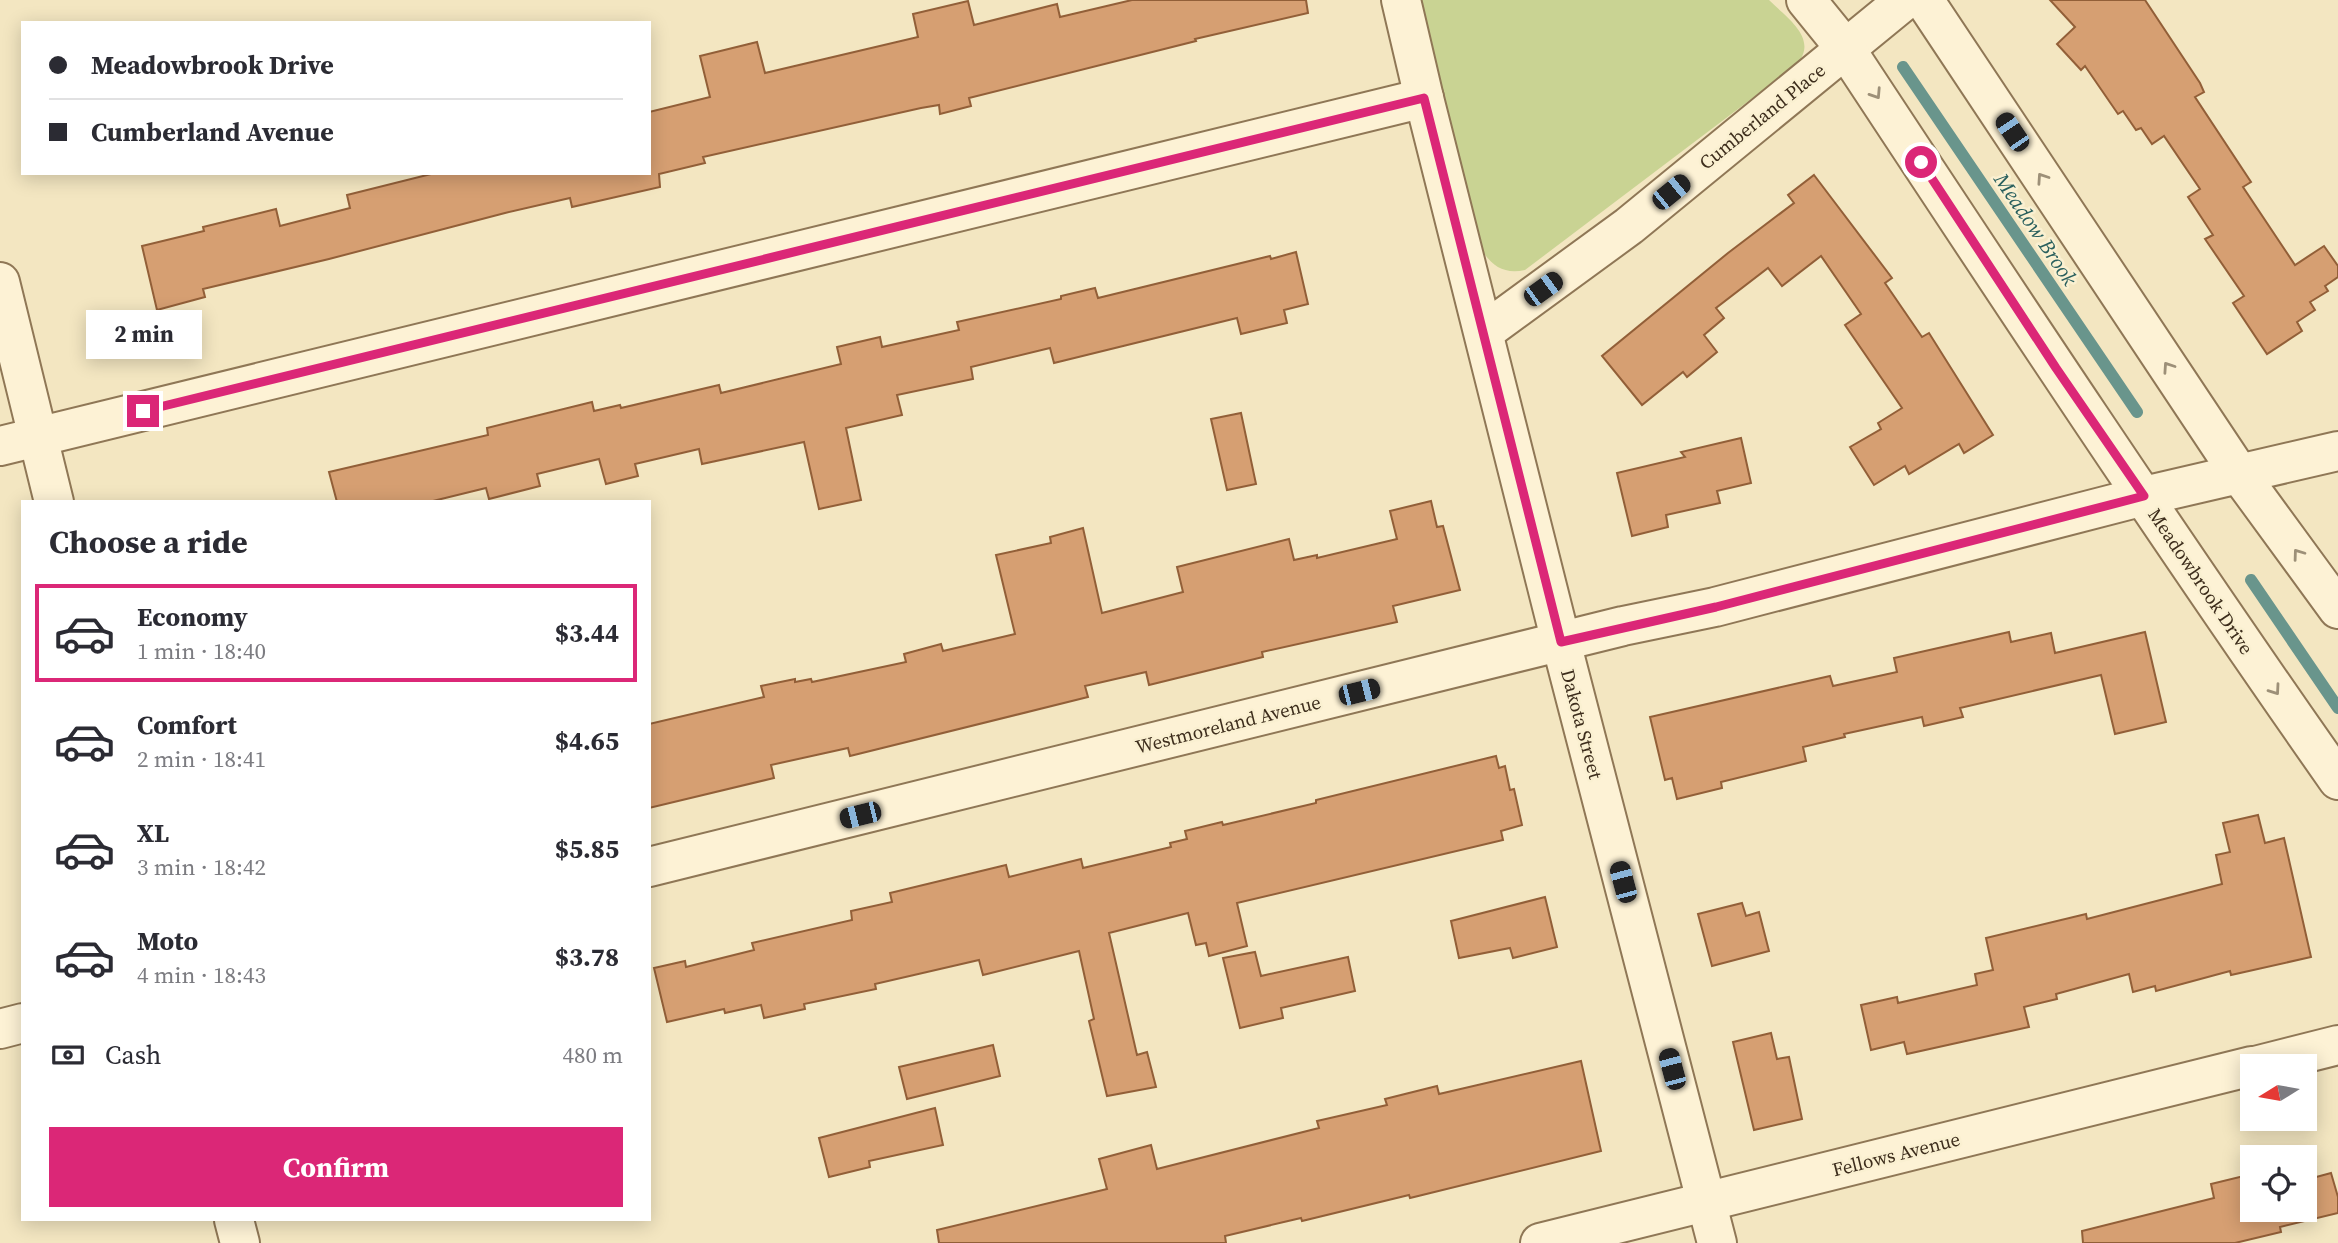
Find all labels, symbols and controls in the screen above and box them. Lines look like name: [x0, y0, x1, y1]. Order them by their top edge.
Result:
text: Meadowbrook Drive: [91, 47, 334, 83]
street label: Cumberland Place: [1693, 57, 1831, 175]
one-way arrow: [1867, 87, 1880, 100]
car: [1992, 109, 2033, 155]
text: Cumberland Avenue: [91, 114, 334, 150]
route start: [1905, 146, 1937, 178]
water label: Meadow Brook: [1987, 166, 2084, 291]
car: [1649, 171, 1694, 213]
one-way arrow: [2037, 172, 2050, 185]
car: [1520, 268, 1567, 310]
callout: 2 min: [85, 310, 201, 358]
text: 2 min: [114, 318, 174, 350]
one-way arrow: [2164, 362, 2176, 375]
route end: [127, 395, 159, 427]
street label: Meadowbrook Drive: [2142, 503, 2260, 659]
text: Choose a ride: [49, 520, 248, 564]
one-way arrow: [2293, 549, 2306, 562]
text: Economy: [137, 599, 248, 635]
icon: car: [53, 602, 116, 665]
text: $3.44: [555, 615, 619, 651]
text: 1 min · 18:40: [137, 635, 266, 667]
street label: Dakota Street: [1555, 666, 1609, 783]
car: [1337, 677, 1382, 707]
one-way arrow: [2267, 682, 2279, 695]
street label: Westmoreland Avenue: [1133, 688, 1323, 760]
text: Comfort: [137, 707, 237, 743]
icon: car: [53, 710, 116, 773]
text: $4.65: [555, 723, 619, 759]
text: 2 min · 18:41: [137, 743, 266, 775]
car: [838, 800, 883, 830]
text: XL: [137, 815, 169, 851]
icon: car: [53, 818, 116, 881]
text: $5.85: [555, 831, 619, 867]
text: 3 min · 18:42: [137, 851, 266, 883]
car: [1608, 859, 1639, 905]
text: Moto: [137, 923, 198, 959]
icon: car: [53, 926, 116, 989]
text: $3.78: [555, 939, 619, 975]
text: 4 min · 18:43: [137, 959, 266, 991]
icon: cash: [49, 1036, 87, 1074]
text: Cash: [105, 1037, 161, 1073]
text: 480 m: [562, 1039, 623, 1071]
car: [1657, 1046, 1688, 1092]
north arrow: [2240, 1054, 2317, 1130]
map controls: [2240, 1054, 2317, 1222]
street label: Fellows Avenue: [1829, 1126, 1963, 1182]
button: Confirm: [49, 1127, 623, 1207]
button: locate: [2240, 1145, 2317, 1222]

